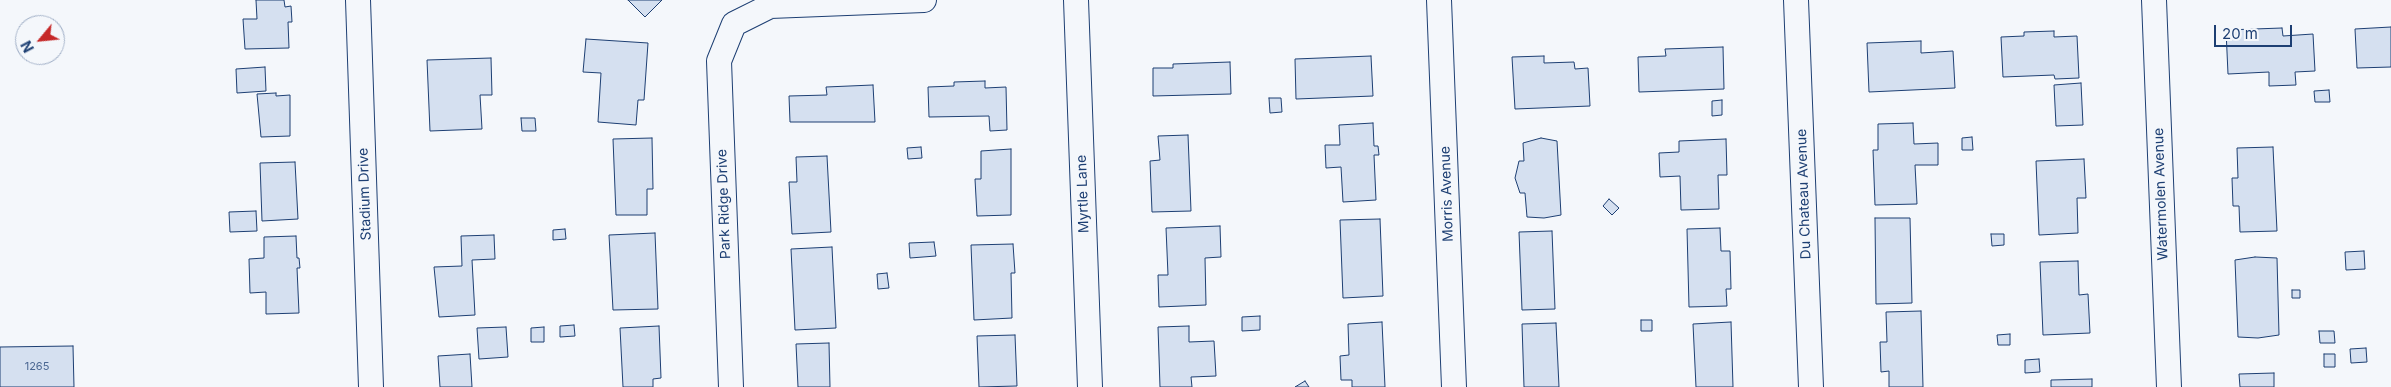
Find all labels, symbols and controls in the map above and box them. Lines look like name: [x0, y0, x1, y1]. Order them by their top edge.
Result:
north arrow: [15, 15, 65, 65]
scale bar: [2216, 15, 2294, 47]
text: 20 m: [2222, 24, 2258, 43]
text: N: [17, 38, 37, 56]
street label: Watermolen Avenue: [2150, 127, 2172, 261]
street label: Du Chateau Avenue: [1793, 128, 1815, 260]
street label: Morris Avenue: [1437, 146, 1457, 242]
street label: Stadium Drive: [355, 147, 375, 241]
street label: Park Ridge Drive: [714, 149, 734, 259]
street label: Myrtle Lane: [1073, 155, 1093, 233]
house number: 1265: [25, 360, 49, 374]

